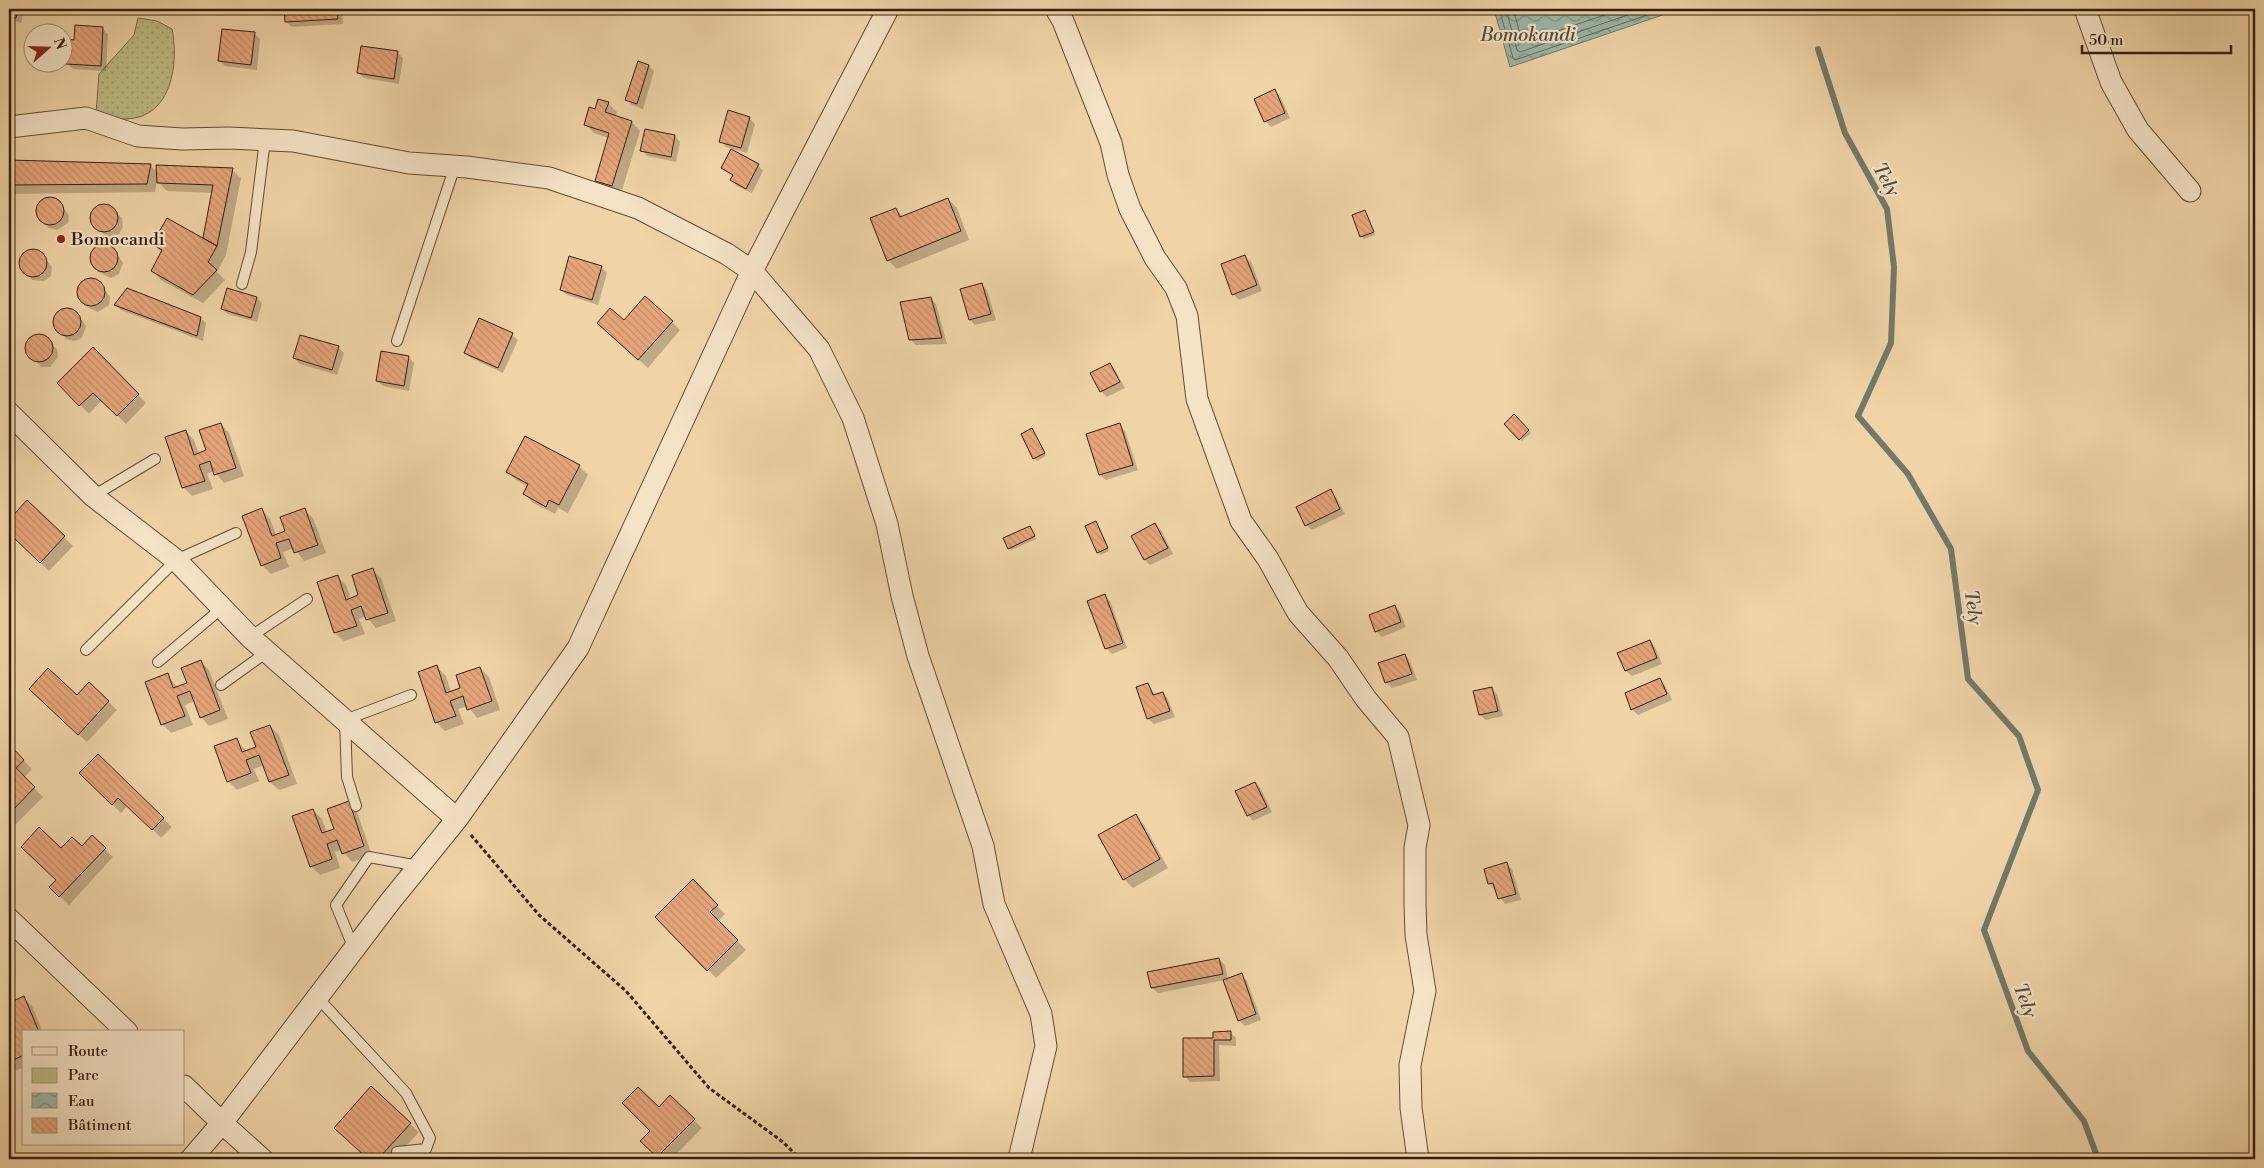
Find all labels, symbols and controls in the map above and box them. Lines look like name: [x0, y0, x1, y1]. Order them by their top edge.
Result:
north arrow: [22, 22, 72, 72]
scale bar: [2082, 22, 2230, 54]
water label: Bomokandi: [1479, 23, 1576, 47]
text: 50 m: [2089, 31, 2123, 50]
text: N: [49, 36, 70, 52]
water label: Tely: [1867, 158, 1906, 202]
place label: Bomocandi: [70, 228, 165, 251]
marker: Bomocandi: [55, 233, 67, 245]
water label: Tely: [1959, 588, 1987, 627]
water label: Tely: [2008, 980, 2043, 1022]
legend: [22, 1030, 185, 1146]
text: Route: [68, 1042, 108, 1061]
text: Parc: [68, 1066, 99, 1085]
text: Eau: [68, 1092, 95, 1111]
text: Bâtiment: [67, 1116, 132, 1135]

